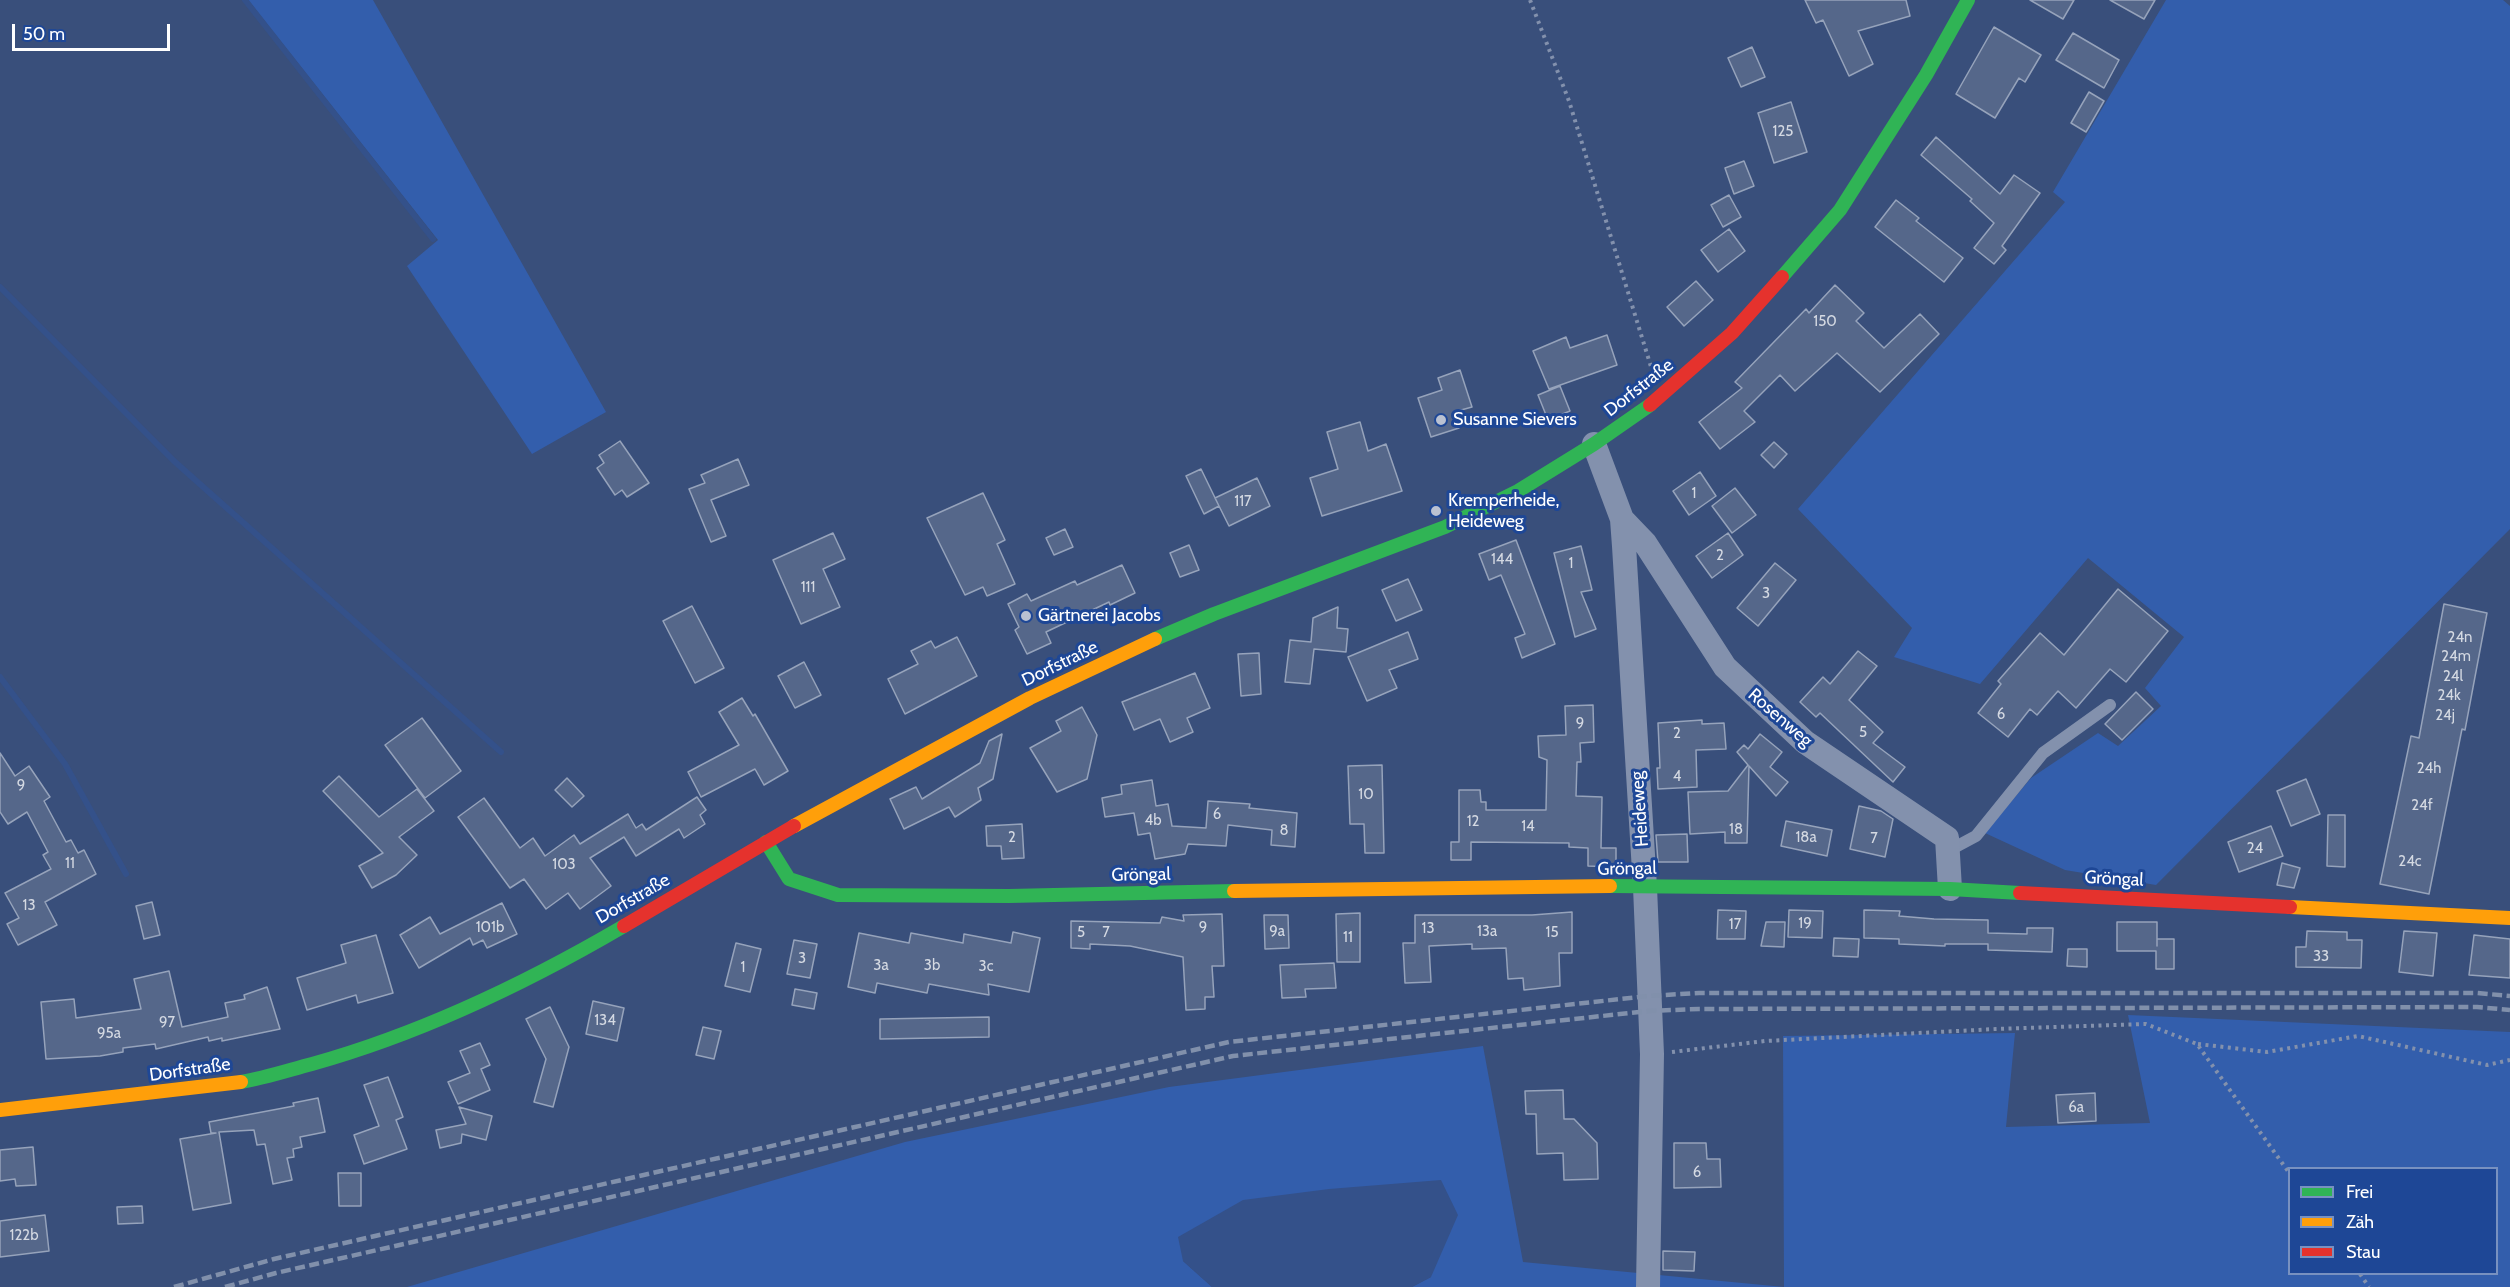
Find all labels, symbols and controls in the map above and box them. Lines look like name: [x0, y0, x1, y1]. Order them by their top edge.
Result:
scale bar: [15, 12, 172, 50]
text: 50 m: [23, 23, 65, 45]
house number: 125: [1773, 123, 1793, 141]
house number: 150: [1813, 313, 1837, 331]
street label: Dorfstraße: [1600, 354, 1678, 422]
place label: Susanne Sievers: [1453, 409, 1577, 431]
marker: Susanne Sievers: [1434, 413, 1448, 427]
house number: 1: [1692, 485, 1696, 503]
place label: Kremperheide, Heideweg: [1448, 490, 1559, 532]
house number: 117: [1234, 493, 1252, 511]
marker: Kremperheide, Heideweg: [1429, 504, 1443, 518]
house number: 2: [1716, 547, 1724, 565]
house number: 144: [1491, 551, 1513, 569]
house number: 1: [1569, 555, 1573, 573]
house number: 111: [801, 579, 815, 597]
house number: 3: [1762, 585, 1770, 603]
place label: Gärtnerei Jacobs: [1038, 605, 1161, 627]
marker: Gärtnerei Jacobs: [1019, 609, 1033, 623]
house number: 24n: [2448, 629, 2472, 647]
street label: Dorfstraße: [1019, 636, 1101, 692]
house number: 24m: [2441, 648, 2471, 666]
house number: 24l: [2443, 668, 2463, 686]
street label: Rosenweg: [1743, 684, 1817, 752]
house number: 24k: [2437, 687, 2461, 705]
house number: 6: [1997, 706, 2005, 724]
house number: 24j: [2435, 707, 2455, 725]
house number: 9: [1576, 715, 1584, 733]
house number: 5: [1859, 724, 1867, 742]
house number: 2: [1673, 725, 1681, 743]
house number: 24h: [2417, 760, 2441, 778]
house number: 4: [1673, 768, 1681, 786]
street label: Heideweg: [1627, 770, 1653, 848]
house number: 9: [17, 777, 25, 795]
house number: 10: [1358, 786, 1374, 804]
house number: 24f: [2411, 797, 2433, 815]
house number: 6: [1213, 806, 1221, 824]
house number: 4b: [1145, 812, 1161, 830]
house number: 12: [1467, 813, 1479, 831]
house number: 14: [1521, 818, 1535, 836]
house number: 18: [1729, 821, 1743, 839]
house number: 8: [1279, 822, 1289, 840]
house number: 2: [1008, 829, 1016, 847]
house number: 18a: [1795, 829, 1817, 847]
house number: 7: [1870, 830, 1878, 848]
house number: 24: [2247, 840, 2263, 858]
house number: 24c: [2398, 853, 2422, 871]
house number: 11: [65, 855, 75, 873]
house number: 103: [552, 856, 576, 874]
street label: Gröngal: [1597, 858, 1657, 880]
street label: Gröngal: [1111, 864, 1171, 886]
street label: Gröngal: [2084, 867, 2144, 891]
street label: Dorfstraße: [592, 869, 674, 929]
house number: 13: [22, 897, 36, 915]
house number: 19: [1798, 915, 1812, 933]
house number: 17: [1729, 916, 1741, 934]
house number: 101b: [476, 919, 504, 937]
house number: 9: [1199, 919, 1207, 937]
house number: 13: [1421, 920, 1435, 938]
house number: 9a: [1269, 923, 1285, 941]
house number: 13a: [1477, 923, 1497, 941]
house number: 5: [1077, 924, 1085, 942]
house number: 7: [1102, 924, 1110, 942]
house number: 15: [1545, 924, 1559, 942]
house number: 11: [1343, 929, 1353, 947]
house number: 33: [2313, 948, 2329, 966]
house number: 3: [798, 950, 806, 968]
house number: 3a: [873, 957, 889, 975]
house number: 3b: [924, 957, 940, 975]
house number: 3c: [979, 958, 993, 976]
house number: 1: [741, 959, 745, 977]
house number: 134: [594, 1012, 616, 1030]
house number: 97: [159, 1014, 175, 1032]
house number: 95a: [97, 1025, 121, 1043]
street label: Dorfstraße: [148, 1054, 232, 1086]
house number: 6a: [2068, 1099, 2084, 1117]
house number: 6: [1693, 1164, 1701, 1182]
legend: [2288, 1167, 2498, 1275]
text: Frei: [2346, 1181, 2373, 1203]
text: Zäh: [2346, 1211, 2374, 1233]
house number: 122b: [10, 1227, 38, 1245]
text: Stau: [2346, 1241, 2380, 1263]

